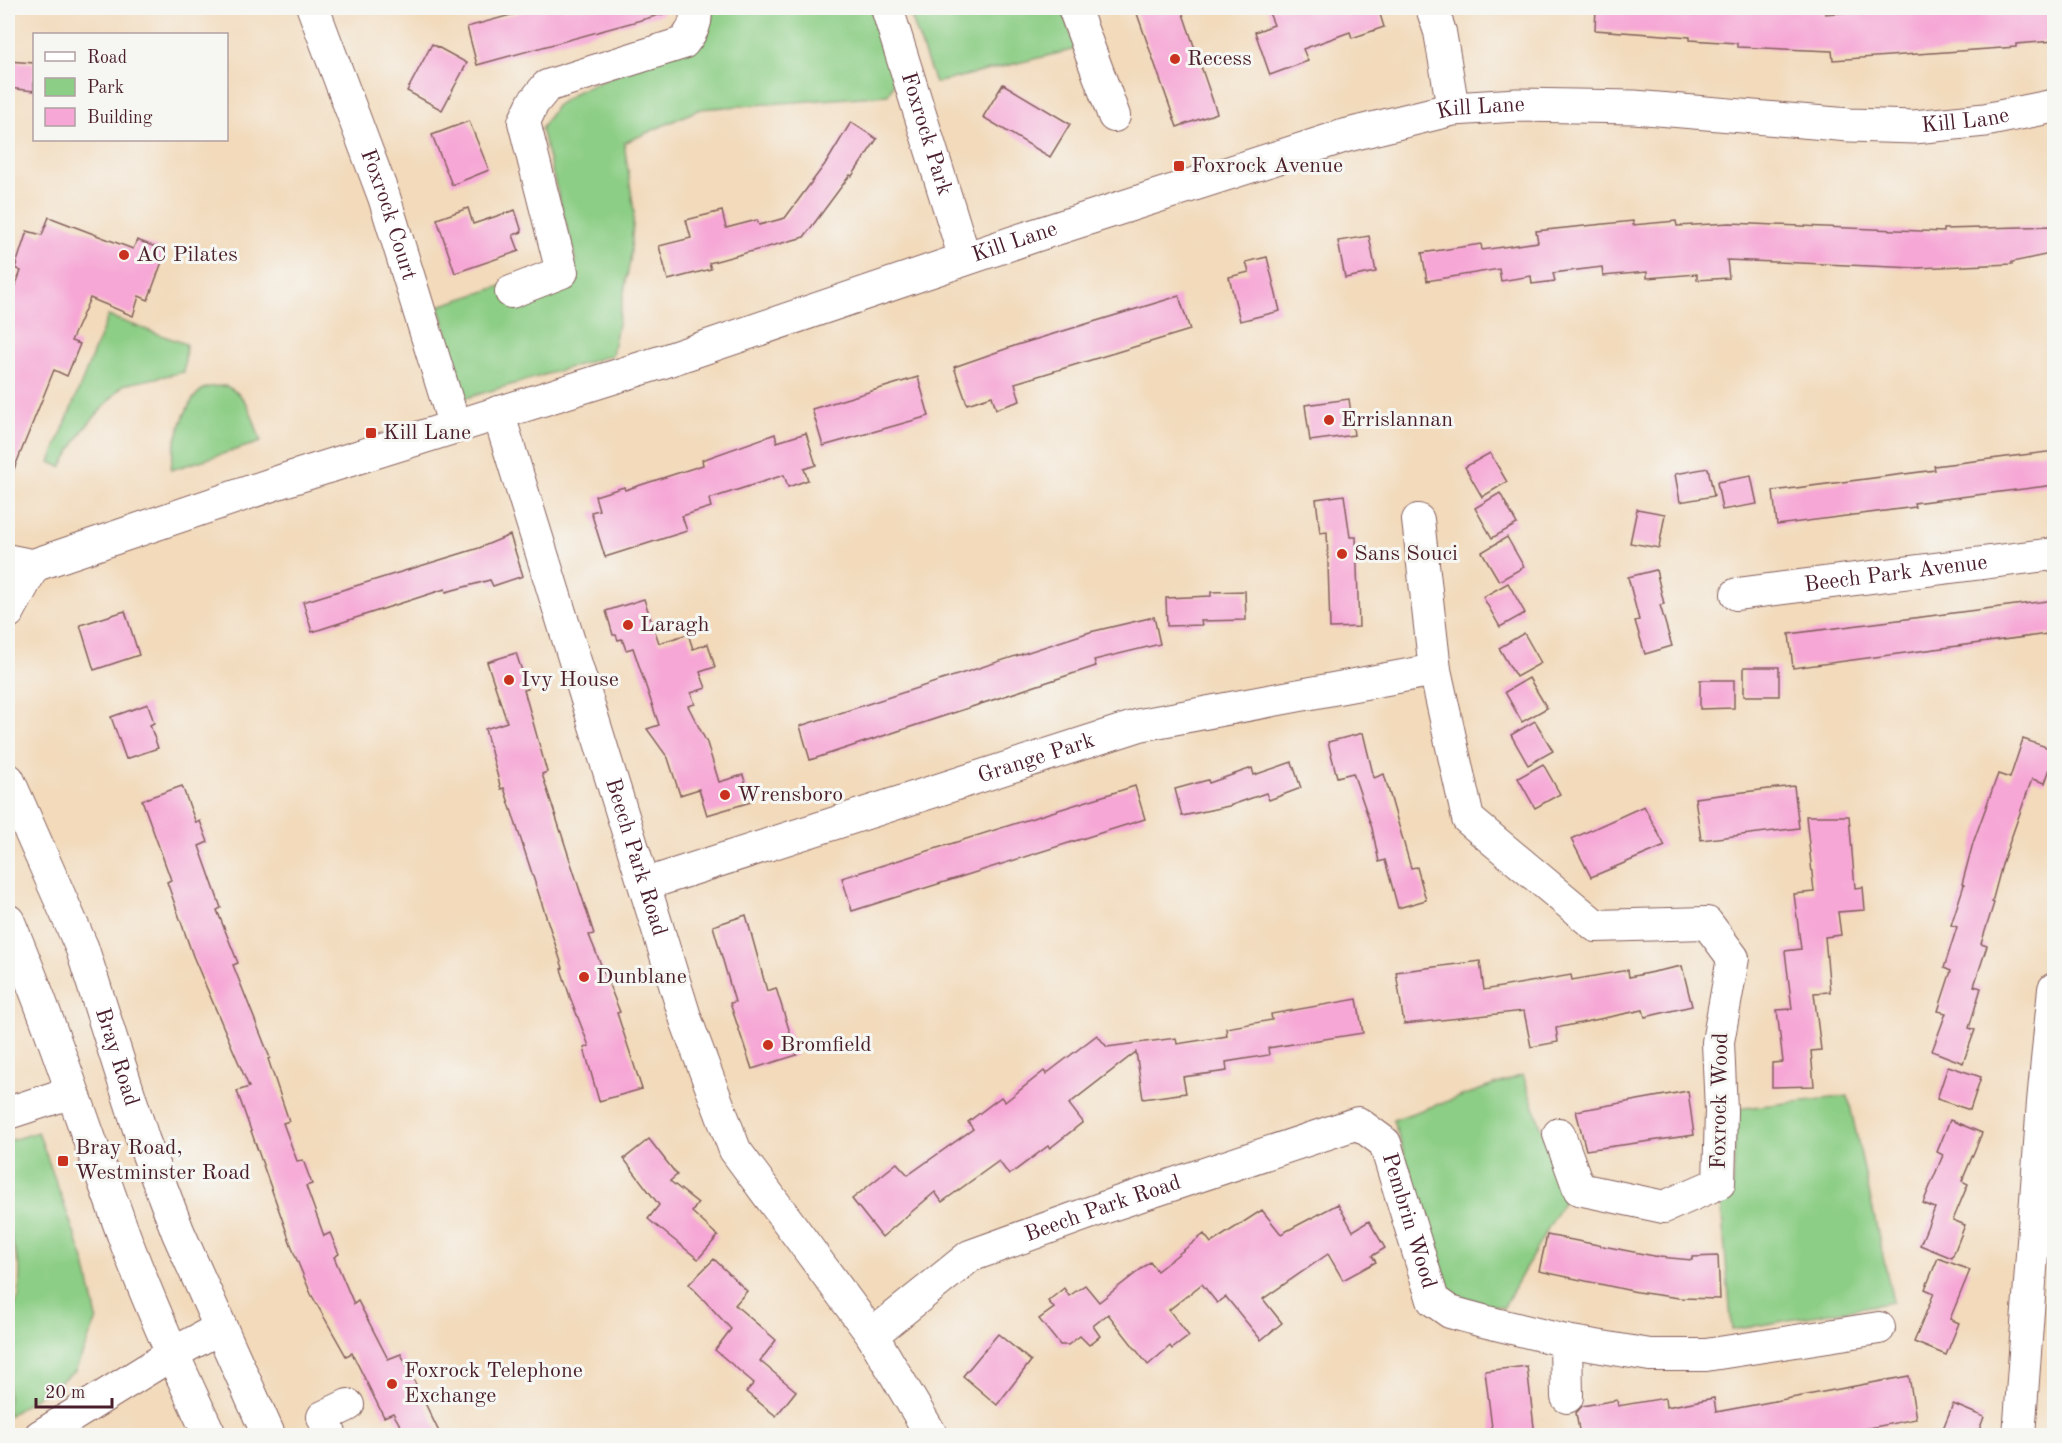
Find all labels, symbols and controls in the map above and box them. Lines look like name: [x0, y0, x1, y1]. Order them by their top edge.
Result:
legend: [33, 33, 228, 141]
place label: Recess: [1187, 48, 1252, 70]
text: Road: [87, 49, 127, 67]
marker: Recess: [1168, 52, 1182, 66]
street label: Foxrock Park: [897, 70, 956, 198]
text: Park: [87, 79, 124, 97]
street label: Kill Lane: [1434, 94, 1525, 124]
street label: Kill Lane: [1920, 104, 2011, 137]
text: Building: [87, 109, 153, 127]
street label: Foxrock Court: [356, 146, 420, 283]
place label: Foxrock Avenue: [1191, 155, 1343, 177]
marker: Foxrock Avenue: [1172, 159, 1186, 173]
street label: Kill Lane: [969, 218, 1060, 267]
place label: AC Pilates: [136, 244, 238, 266]
marker: AC Pilates: [117, 248, 131, 262]
place label: Errislannan: [1341, 409, 1453, 431]
marker: Errislannan: [1322, 413, 1336, 427]
place label: Kill Lane: [383, 422, 471, 444]
marker: Kill Lane: [364, 426, 378, 440]
place label: Sans Souci: [1354, 543, 1458, 565]
marker: Sans Souci: [1335, 547, 1349, 561]
street label: Beech Park Avenue: [1803, 552, 1989, 596]
place label: Laragh: [640, 614, 709, 636]
marker: Laragh: [621, 618, 635, 632]
place label: Ivy House: [521, 669, 619, 691]
marker: Ivy House: [502, 673, 516, 687]
street label: Grange Park: [975, 729, 1097, 787]
street label: Beech Park Road: [601, 776, 670, 939]
place label: Wrensboro: [737, 784, 843, 806]
marker: Wrensboro: [718, 788, 732, 802]
place label: Dunblane: [596, 966, 687, 988]
marker: Dunblane: [577, 970, 591, 984]
street label: Bray Road: [91, 1005, 143, 1109]
street label: Foxrock Wood: [1708, 1032, 1732, 1170]
place label: Bromfield: [780, 1034, 872, 1056]
marker: Bromfield: [761, 1038, 775, 1052]
place label: Bray Road, Westminster Road: [75, 1137, 251, 1184]
street label: Pembrin Wood: [1378, 1150, 1440, 1291]
marker: Bray Road, Westminster Road: [56, 1154, 70, 1168]
street label: Beech Park Road: [1022, 1172, 1184, 1246]
place label: Foxrock Telephone Exchange: [404, 1360, 583, 1407]
scale bar: [36, 1371, 112, 1409]
marker: Foxrock Telephone Exchange: [385, 1377, 399, 1391]
text: 20 m: [45, 1384, 85, 1402]

